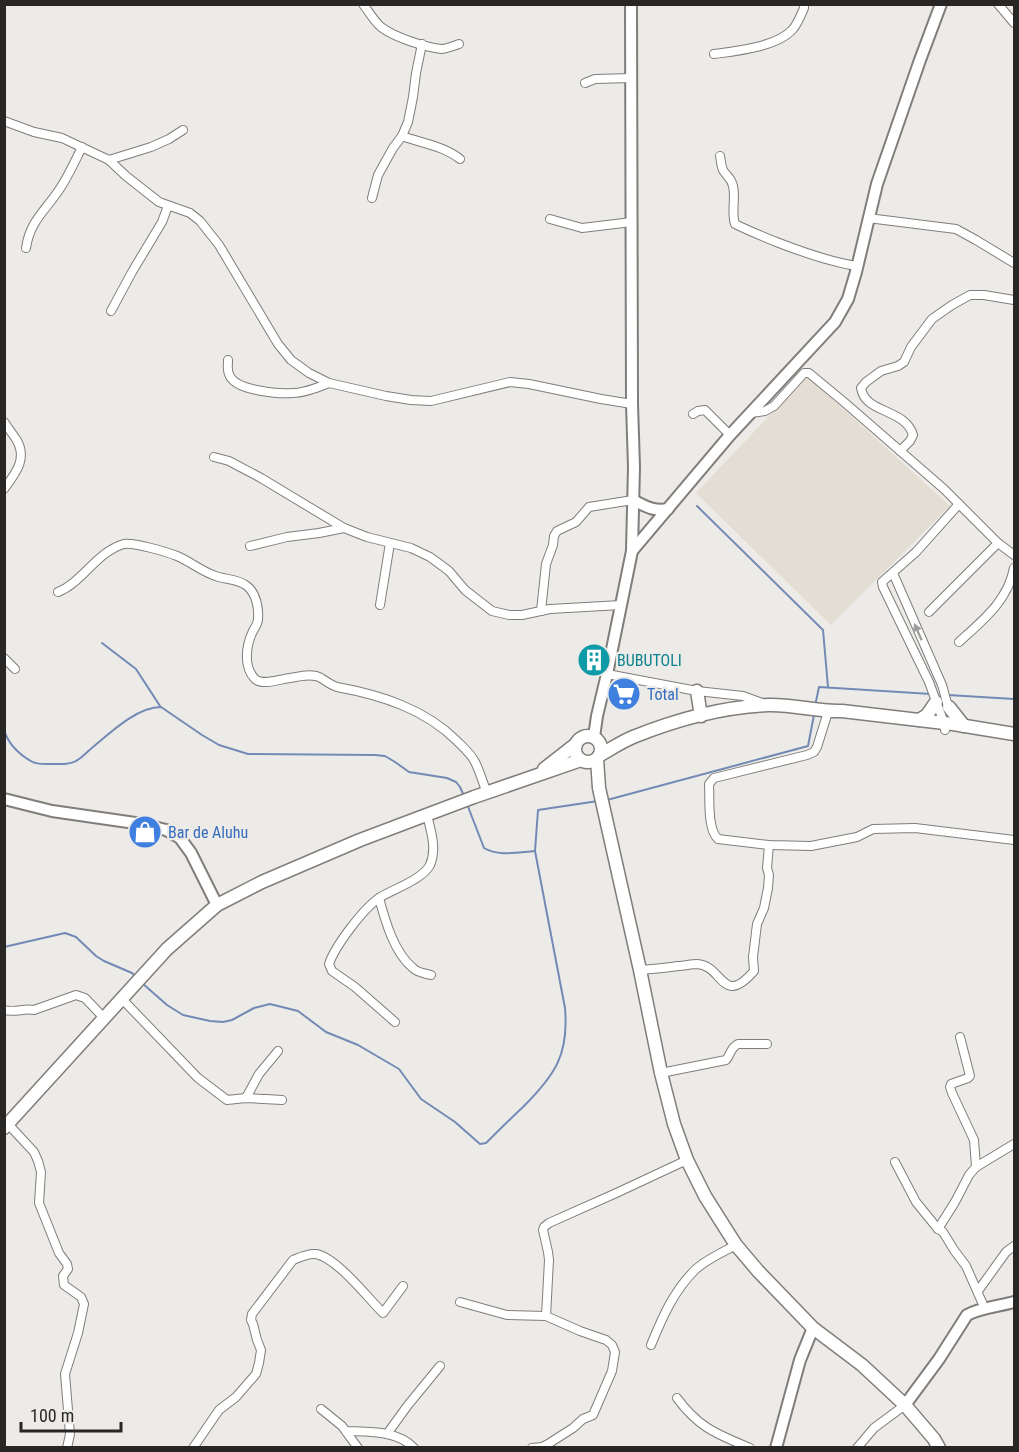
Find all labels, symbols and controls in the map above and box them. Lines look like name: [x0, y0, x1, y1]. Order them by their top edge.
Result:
one-way arrow: [914, 623, 923, 640]
building icon: BUBUTOLI: [576, 642, 612, 678]
place label: BUBUTOLI: [617, 651, 682, 670]
supermarket icon: Total: [606, 676, 642, 712]
place label: Total: [647, 685, 679, 704]
shop icon: Bar de Aluhu: [127, 814, 163, 850]
place label: Bar de Aluhu: [168, 823, 248, 842]
scale bar: [21, 1395, 122, 1433]
text: 100 m: [30, 1405, 74, 1426]

